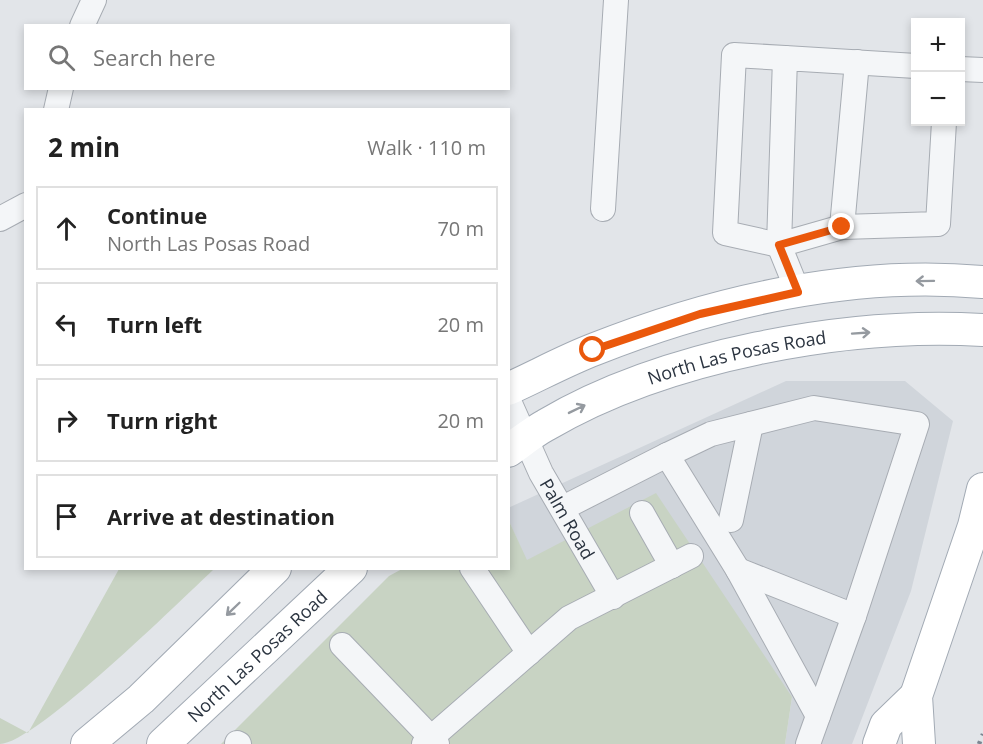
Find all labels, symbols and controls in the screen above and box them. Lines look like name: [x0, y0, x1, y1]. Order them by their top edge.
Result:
map controls: [911, 18, 965, 126]
button: +: [911, 18, 965, 72]
search box: [24, 24, 510, 90]
icon: search: [45, 41, 78, 74]
text: Search here: [93, 42, 216, 72]
button: −: [911, 72, 965, 126]
text: 2 min: [48, 129, 120, 165]
text: Walk · 110 m: [367, 134, 486, 161]
text: Continue: [107, 200, 207, 230]
icon: ahead: [50, 212, 83, 245]
route end: [828, 213, 854, 239]
text: 70 m: [437, 215, 484, 242]
text: North Las Posas Road: [107, 230, 310, 257]
one-way arrow: [915, 275, 935, 287]
icon: left: [50, 308, 83, 341]
text: Turn left: [107, 309, 202, 339]
text: 20 m: [437, 311, 484, 338]
street label: North Las Posas Road: [644, 325, 828, 390]
one-way arrow: [850, 327, 870, 338]
route start: [579, 336, 605, 362]
one-way arrow: [568, 403, 585, 415]
icon: right: [50, 404, 83, 437]
text: Turn right: [107, 405, 218, 435]
text: 20 m: [437, 407, 484, 434]
street label: Palm Road: [535, 474, 601, 564]
icon: arrive: [50, 500, 83, 533]
text: Arrive at destination: [107, 501, 335, 531]
street label: North Las Posas Road: [182, 585, 332, 727]
one-way arrow: [225, 602, 240, 617]

